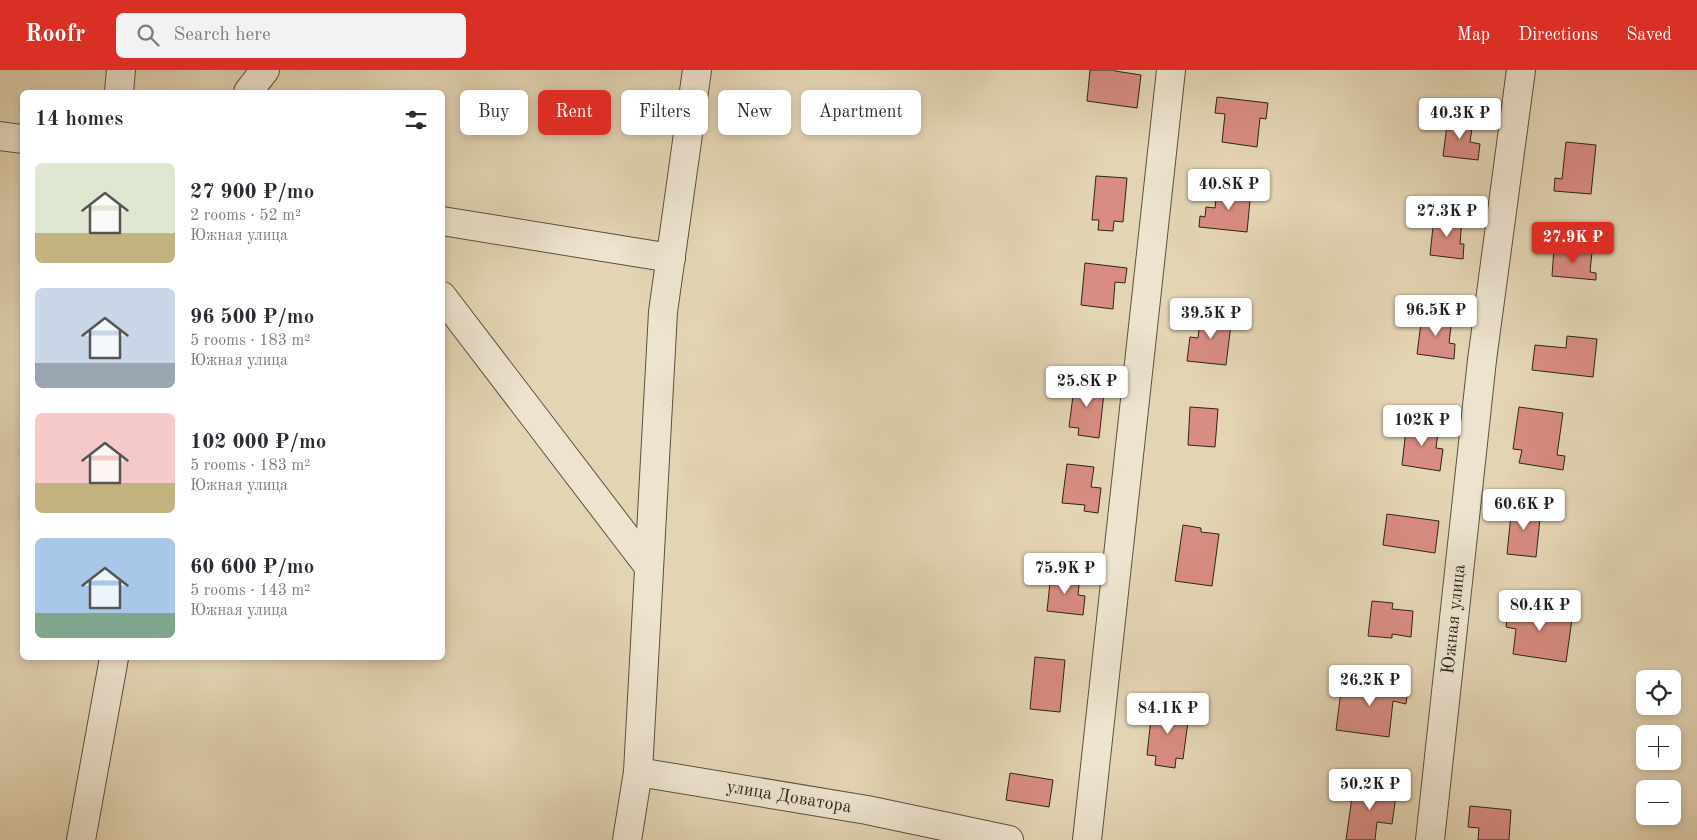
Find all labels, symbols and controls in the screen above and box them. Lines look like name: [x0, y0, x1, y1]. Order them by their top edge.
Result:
search box: [116, 13, 466, 58]
icon: search: [134, 21, 162, 49]
text: Roofr: [25, 23, 86, 47]
text: Search here: [174, 26, 271, 45]
text: Map: [1457, 26, 1490, 44]
text: Directions: [1518, 26, 1598, 44]
text: Saved: [1626, 26, 1672, 44]
chip: Buy: [460, 90, 528, 135]
chip: Rent: [538, 90, 611, 135]
chip: Filters: [621, 90, 708, 135]
chip: New: [718, 90, 791, 135]
chip: Apartment: [801, 90, 921, 135]
pin: 40.3K ₽: [1414, 98, 1506, 140]
icon: filters: [402, 106, 430, 134]
text: 40.3K ₽: [1430, 106, 1490, 122]
text: 14 homes: [35, 109, 123, 130]
pin: 40.8K ₽: [1183, 168, 1275, 211]
text: 40.8K ₽: [1199, 177, 1259, 193]
text: 27 900 ₽/mo: [190, 182, 314, 203]
icon: home: [75, 183, 135, 243]
pin: 27.3K ₽: [1401, 196, 1493, 238]
text: 27.3K ₽: [1417, 204, 1477, 220]
text: 2 rooms · 52 m²: [190, 208, 301, 224]
pin: 27.9K ₽: [1527, 222, 1619, 264]
text: Южная улица: [190, 228, 288, 244]
text: 27.9K ₽: [1543, 230, 1603, 246]
pin: 96.5K ₽: [1390, 294, 1482, 337]
pin: 39.5K ₽: [1165, 298, 1257, 340]
text: 96.5K ₽: [1406, 303, 1466, 319]
text: 39.5K ₽: [1181, 306, 1241, 322]
text: 96 500 ₽/mo: [190, 307, 314, 328]
icon: home: [75, 308, 135, 368]
text: 5 rooms · 183 m²: [190, 333, 310, 349]
text: Южная улица: [190, 353, 288, 369]
pin: 25.8K ₽: [1041, 366, 1133, 408]
text: 25.8K ₽: [1057, 374, 1117, 390]
pin: 102K ₽: [1381, 404, 1463, 447]
text: 102K ₽: [1394, 413, 1450, 429]
text: 102 000 ₽/mo: [190, 432, 326, 453]
icon: home: [75, 433, 135, 493]
text: 5 rooms · 183 m²: [190, 458, 310, 474]
text: Южная улица: [190, 478, 288, 494]
pin: 60.6K ₽: [1478, 488, 1570, 531]
text: 60.6K ₽: [1494, 497, 1554, 513]
pin: 75.9K ₽: [1019, 552, 1111, 595]
text: 60 600 ₽/mo: [190, 557, 314, 578]
icon: home: [75, 558, 135, 618]
text: 75.9K ₽: [1035, 561, 1095, 577]
street label: Южная улица: [1439, 563, 1469, 675]
text: 5 rooms · 143 m²: [190, 583, 310, 599]
pin: 80.4K ₽: [1494, 590, 1586, 632]
text: 80.4K ₽: [1510, 598, 1570, 614]
text: Южная улица: [190, 603, 288, 619]
pin: 26.2K ₽: [1324, 664, 1416, 707]
map controls: [1636, 670, 1681, 825]
button: locate: [1636, 670, 1681, 715]
text: 26.2K ₽: [1340, 673, 1400, 689]
pin: 84.1K ₽: [1122, 692, 1214, 735]
text: 84.1K ₽: [1138, 701, 1198, 717]
button: +: [1636, 725, 1681, 770]
pin: 50.2K ₽: [1324, 768, 1416, 811]
text: 50.2K ₽: [1340, 777, 1400, 793]
street label: улица Доватора: [725, 778, 853, 816]
button: −: [1636, 780, 1681, 825]

